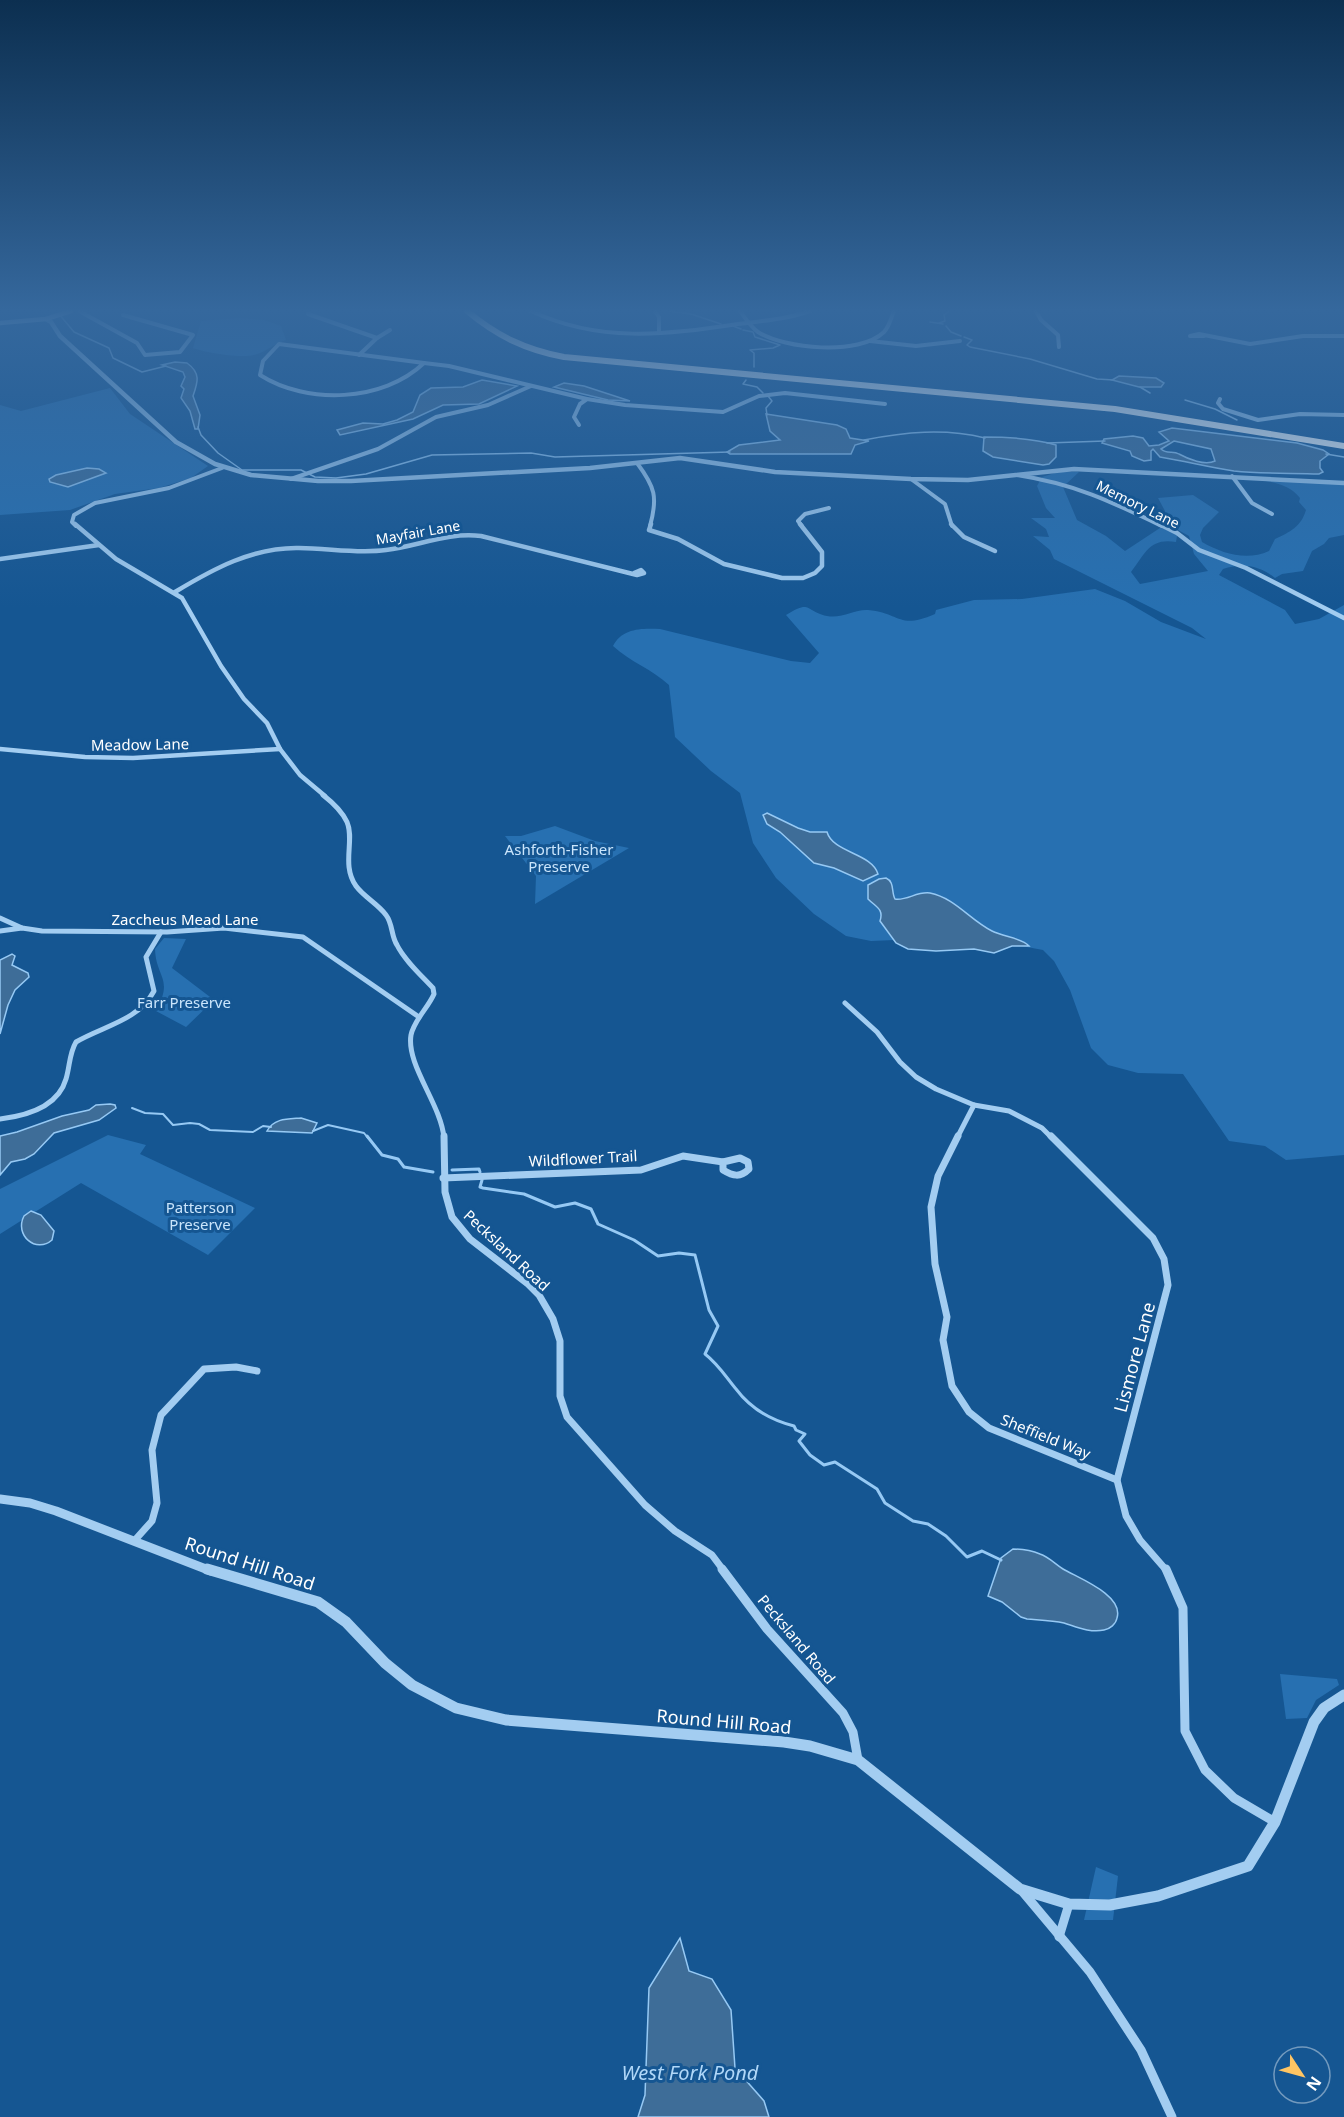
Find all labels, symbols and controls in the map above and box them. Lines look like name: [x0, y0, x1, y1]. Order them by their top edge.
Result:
street label: Memory Lane: [1093, 476, 1183, 532]
street label: Mayfair Lane: [374, 515, 462, 549]
street label: Meadow Lane: [91, 733, 189, 755]
park label: Ashforth-Fisher Preserve: [505, 839, 613, 876]
street label: Zaccheus Mead Lane: [111, 909, 259, 929]
park label: Farr Preserve: [137, 992, 231, 1012]
street label: Wildflower Trail: [528, 1145, 638, 1171]
park label: Patterson Preserve: [166, 1197, 234, 1234]
street label: Pecksland Road: [460, 1205, 554, 1295]
street label: Lismore Lane: [1108, 1299, 1160, 1415]
street label: Sheffield Way: [998, 1409, 1094, 1463]
street label: Round Hill Road: [182, 1531, 318, 1595]
street label: Pecksland Road: [754, 1590, 840, 1688]
street label: Round Hill Road: [656, 1703, 792, 1739]
north arrow: [1272, 2045, 1332, 2105]
water label: West Fork Pond: [622, 2059, 759, 2086]
text: N: [1301, 2072, 1327, 2096]

